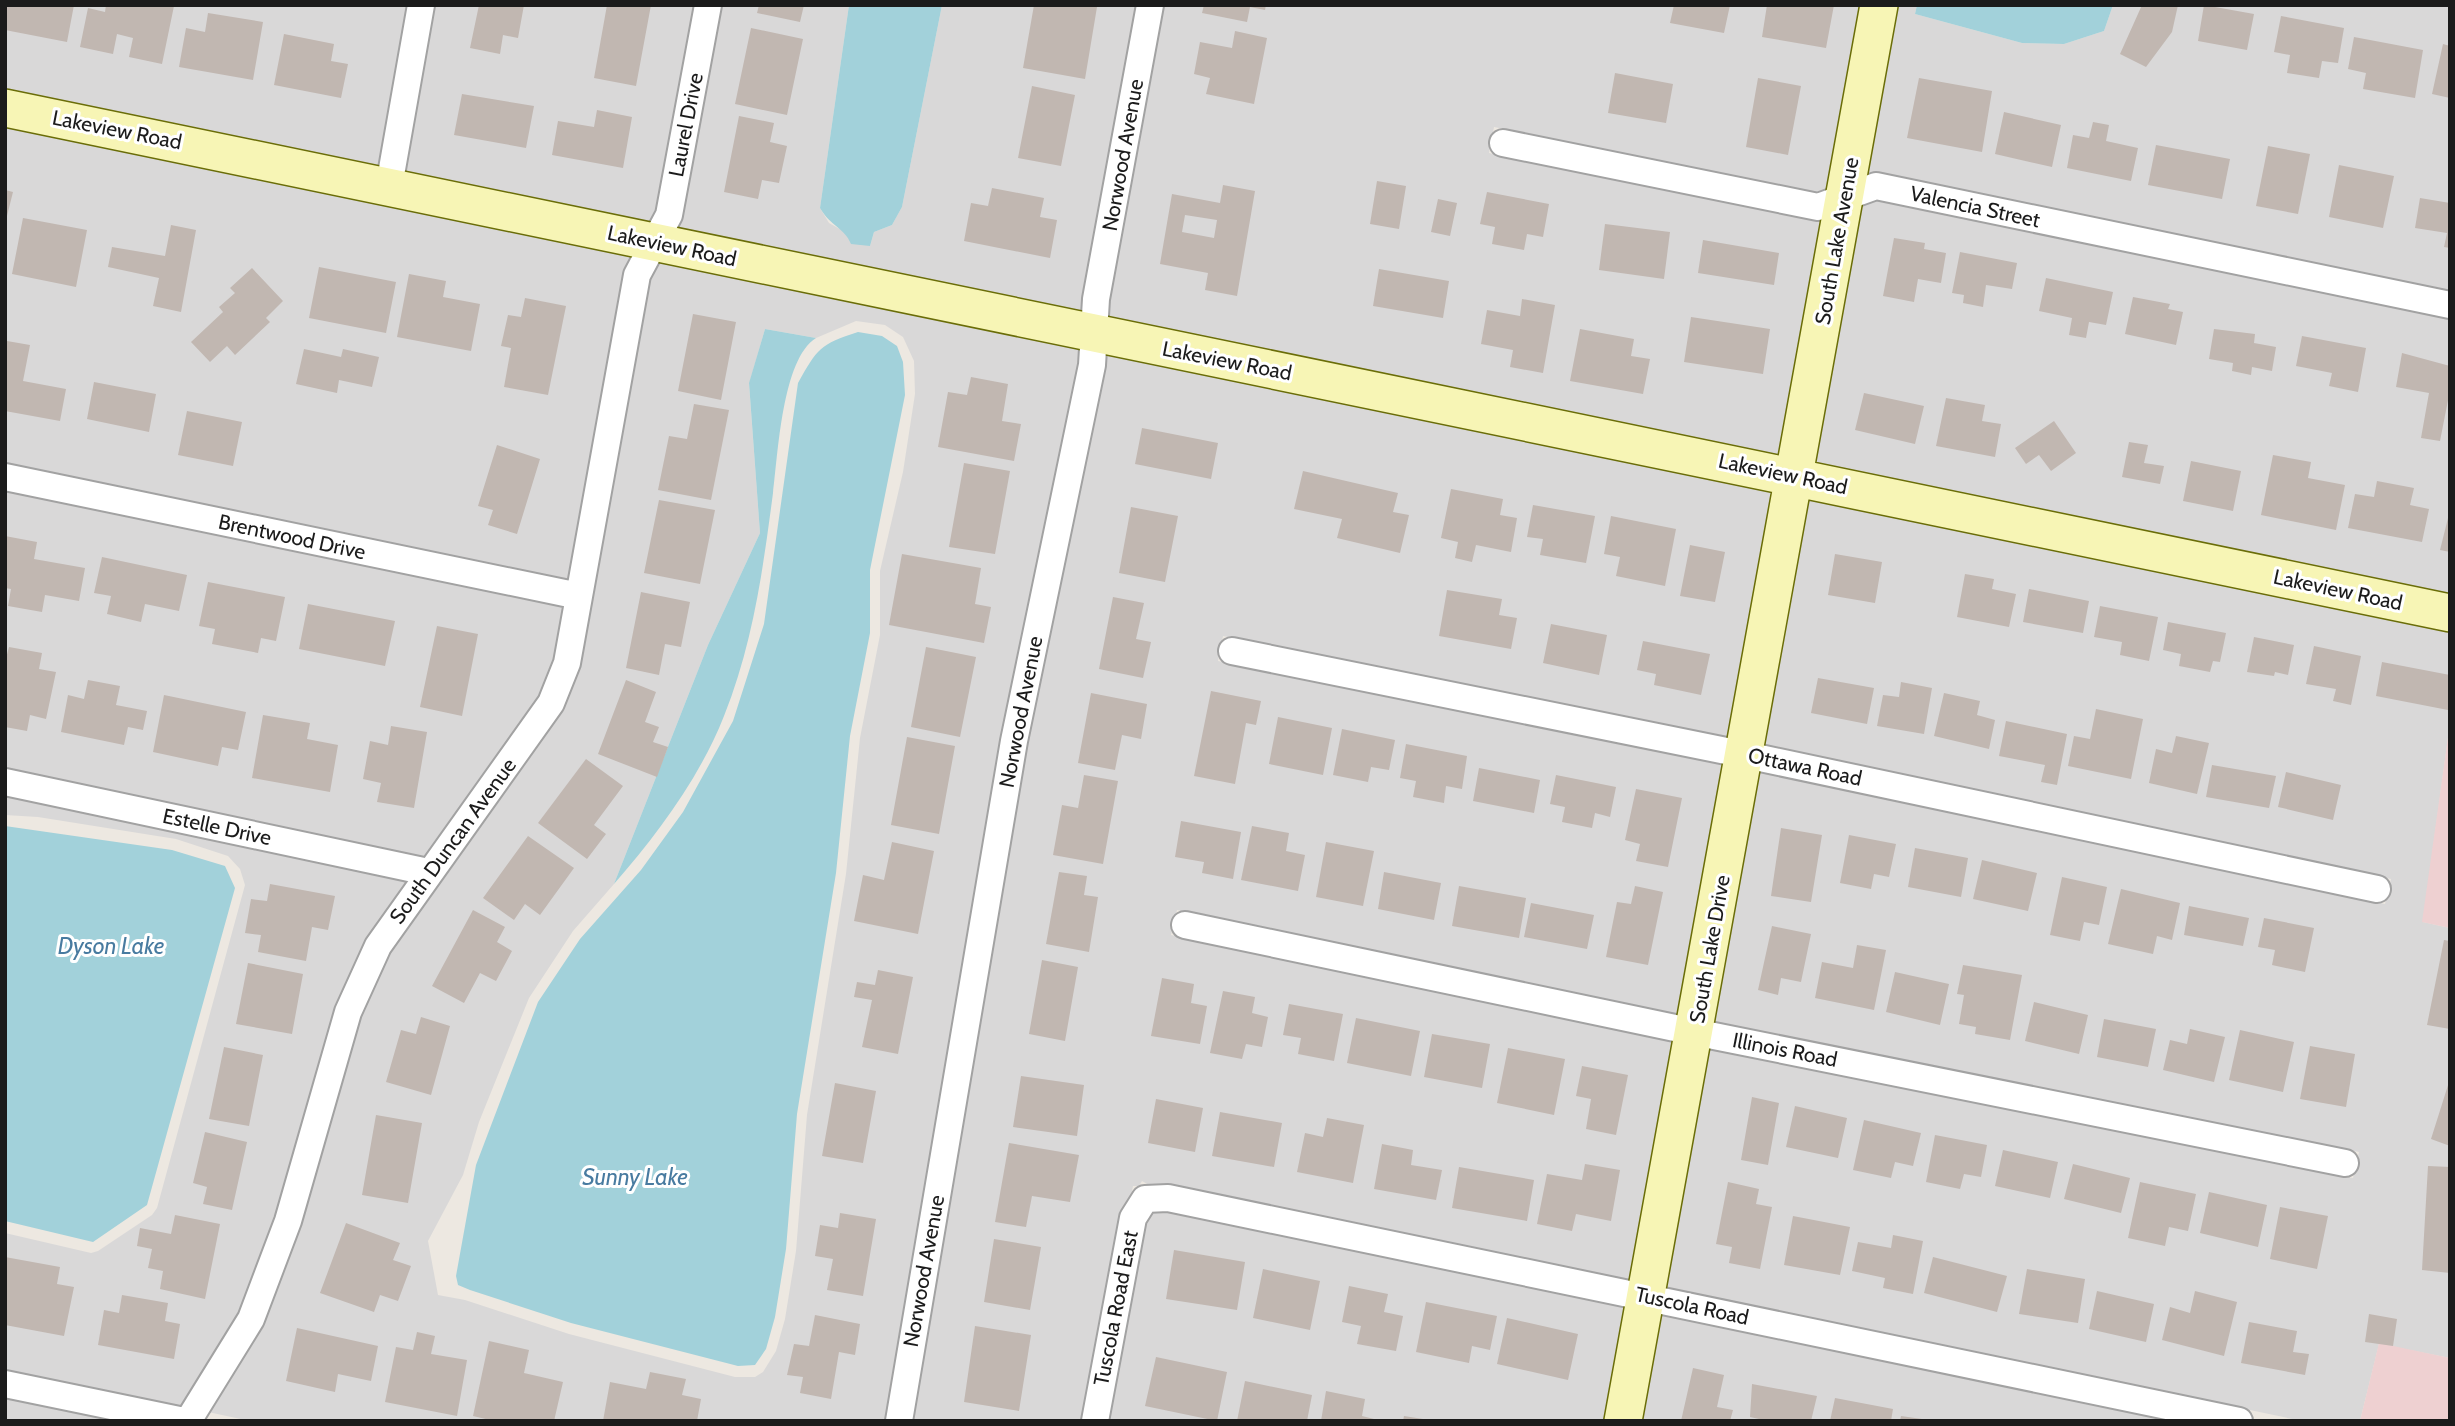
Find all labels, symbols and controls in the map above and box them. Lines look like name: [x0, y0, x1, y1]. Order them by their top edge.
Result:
street label: Laurel Drive: [663, 70, 708, 179]
street label: Norwood Avenue: [1097, 77, 1148, 233]
street label: Lakeview Road: [50, 105, 184, 154]
street label: South Lake Avenue: [1809, 155, 1864, 327]
street label: Valencia Street: [1908, 181, 2042, 232]
street label: Lakeview Road: [605, 220, 739, 271]
street label: Lakeview Road: [1160, 336, 1294, 385]
street label: Lakeview Road: [1716, 448, 1850, 499]
street label: Brentwood Drive: [216, 509, 368, 564]
street label: Lakeview Road: [2271, 564, 2405, 615]
street label: Norwood Avenue: [994, 634, 1048, 790]
street label: Ottawa Road: [1746, 742, 1864, 791]
street label: South Duncan Avenue: [384, 753, 521, 928]
street label: Estelle Drive: [161, 803, 274, 850]
street label: South Lake Drive: [1684, 873, 1735, 1025]
water label: Dyson Lake: [58, 932, 164, 960]
street label: Illinois Road: [1731, 1027, 1840, 1072]
water label: Sunny Lake: [582, 1163, 688, 1191]
street label: Norwood Avenue: [898, 1193, 949, 1349]
street label: Tuscola Road East: [1088, 1228, 1143, 1388]
street label: Tuscola Road: [1633, 1281, 1751, 1330]

